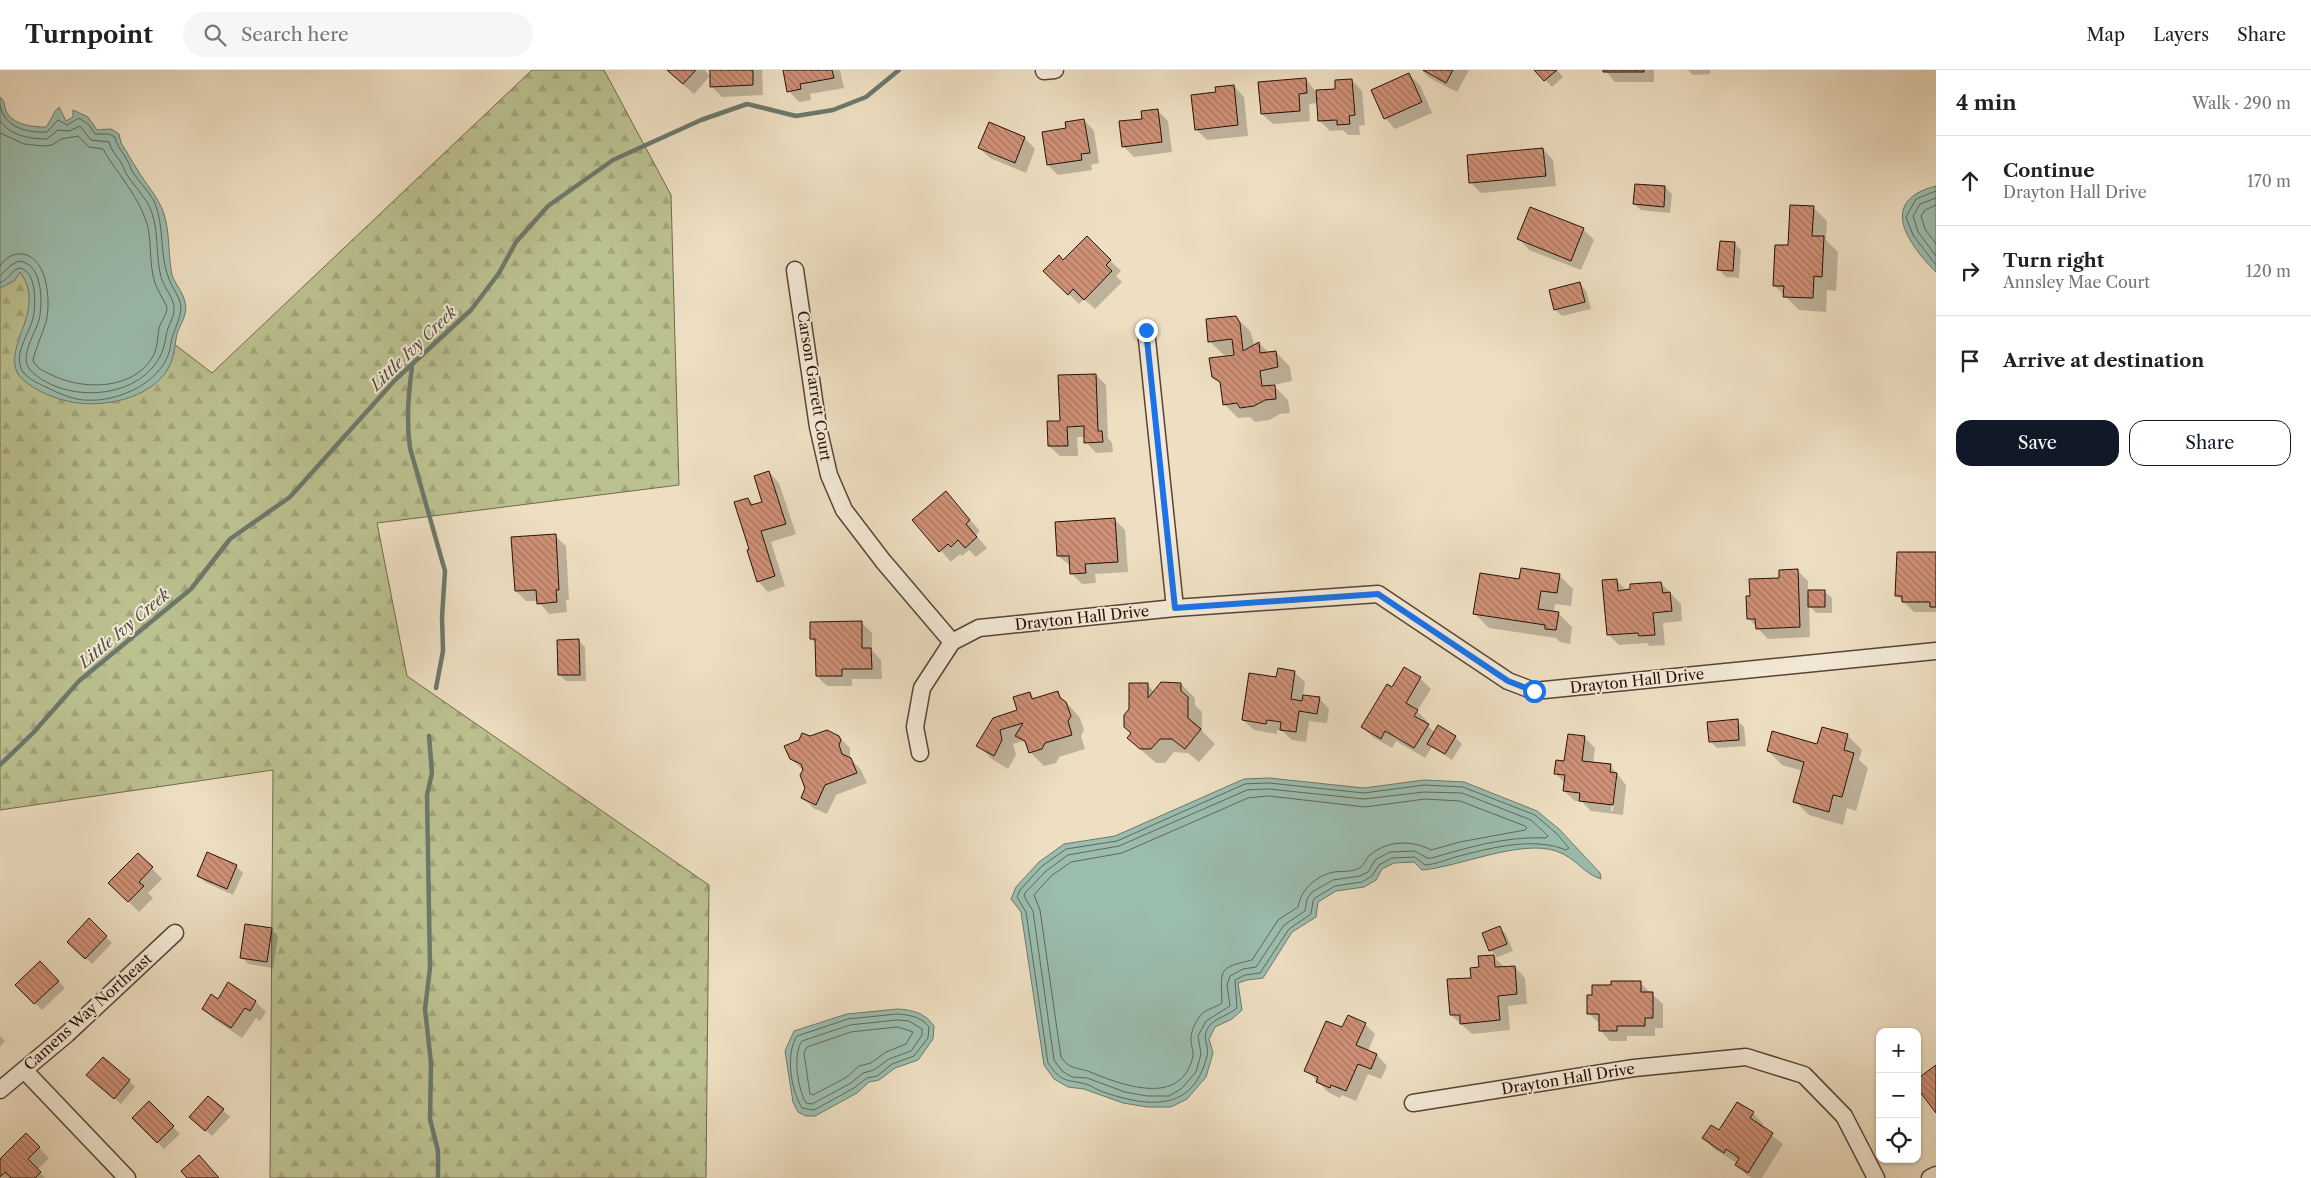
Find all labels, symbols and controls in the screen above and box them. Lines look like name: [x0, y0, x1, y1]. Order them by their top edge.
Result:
search box: [183, 12, 533, 57]
text: Turnpoint: [25, 20, 153, 49]
icon: search: [201, 21, 229, 49]
text: Search here: [241, 23, 349, 46]
text: Map: [2087, 24, 2125, 46]
text: Layers: [2153, 24, 2209, 46]
text: Share: [2237, 24, 2286, 46]
text: 4 min: [1956, 90, 2017, 115]
text: Walk · 290 m: [2192, 93, 2291, 113]
text: Continue: [2003, 159, 2095, 182]
icon: ahead: [1956, 167, 1984, 195]
text: 170 m: [2247, 171, 2291, 191]
text: Drayton Hall Drive: [2003, 182, 2147, 202]
text: Turn right: [2003, 249, 2104, 272]
icon: right: [1956, 257, 1984, 285]
text: 120 m: [2246, 261, 2291, 281]
text: Annsley Mae Court: [2003, 272, 2150, 292]
water label: Little Ivy Creek: [364, 301, 461, 396]
street label: Carson Garrett Court: [793, 309, 836, 463]
route end: [1135, 319, 1158, 342]
icon: arrive: [1956, 347, 1984, 375]
text: Arrive at destination: [2003, 349, 2204, 372]
button: Save: [1956, 420, 2119, 466]
button: Share: [2129, 420, 2291, 466]
water label: Little Ivy Creek: [73, 584, 174, 673]
street label: Drayton Hall Drive: [1014, 601, 1150, 634]
street label: Drayton Hall Drive: [1569, 664, 1705, 697]
route start: [1523, 680, 1546, 703]
street label: Camens Way Northeast: [20, 949, 156, 1074]
map controls: [1876, 1028, 1921, 1163]
button: +: [1876, 1028, 1921, 1073]
street label: Drayton Hall Drive: [1500, 1059, 1636, 1098]
button: −: [1876, 1073, 1921, 1118]
button: locate: [1876, 1118, 1921, 1163]

